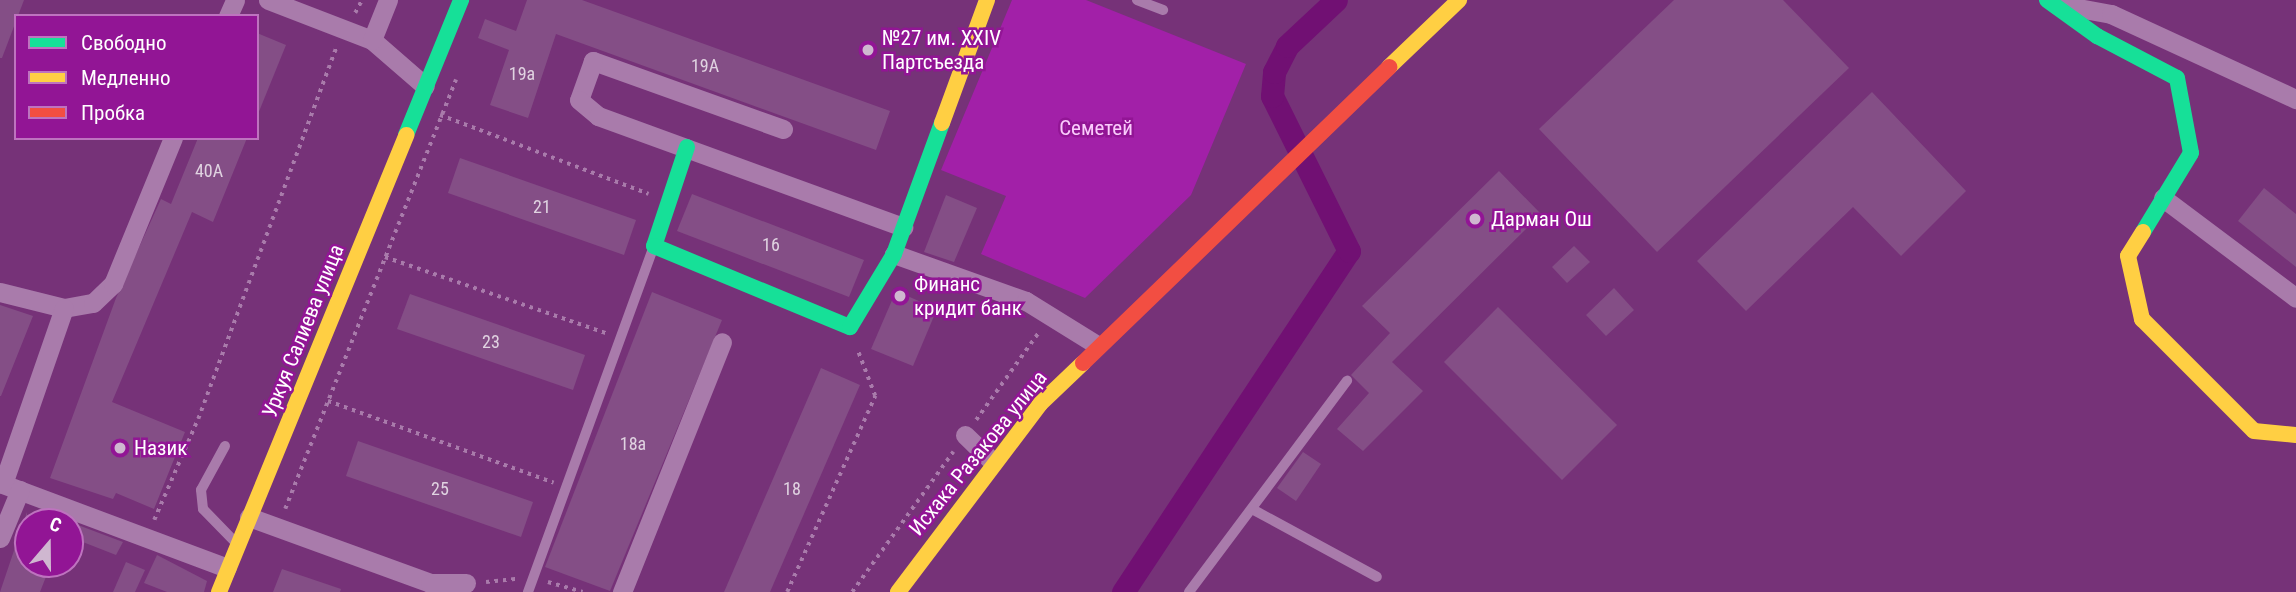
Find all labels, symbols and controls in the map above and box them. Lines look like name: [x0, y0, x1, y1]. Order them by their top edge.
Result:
legend: [14, 14, 259, 140]
place label: №27 им. XXIV Партсъезда: [882, 25, 1001, 75]
text: Свободно: [81, 31, 167, 55]
marker: №27 им. XXIV Партсъезда: [860, 42, 876, 58]
house number: 19А: [691, 55, 719, 77]
house number: 19а: [509, 63, 535, 85]
text: Медленно: [81, 66, 170, 90]
text: Пробка: [81, 101, 145, 125]
park label: Семетей: [1059, 115, 1133, 141]
house number: 40А: [195, 160, 223, 182]
house number: 21: [533, 196, 551, 218]
place label: Дарман Ош: [1491, 206, 1592, 232]
marker: Дарман Ош: [1465, 209, 1485, 229]
house number: 16: [762, 234, 780, 256]
street label: Уркуя Салиева улица: [257, 241, 349, 421]
place label: Финанс кридит банк: [914, 271, 1022, 321]
marker: Финанс кридит банк: [892, 288, 908, 304]
house number: 23: [482, 331, 500, 353]
street label: Исхака Разакова улица: [904, 366, 1052, 540]
house number: 18а: [620, 433, 646, 455]
place label: Назик: [134, 435, 187, 461]
marker: Назик: [112, 440, 128, 456]
house number: 25: [431, 478, 449, 500]
house number: 18: [783, 478, 801, 500]
north arrow: [14, 508, 84, 578]
text: С: [47, 512, 65, 537]

